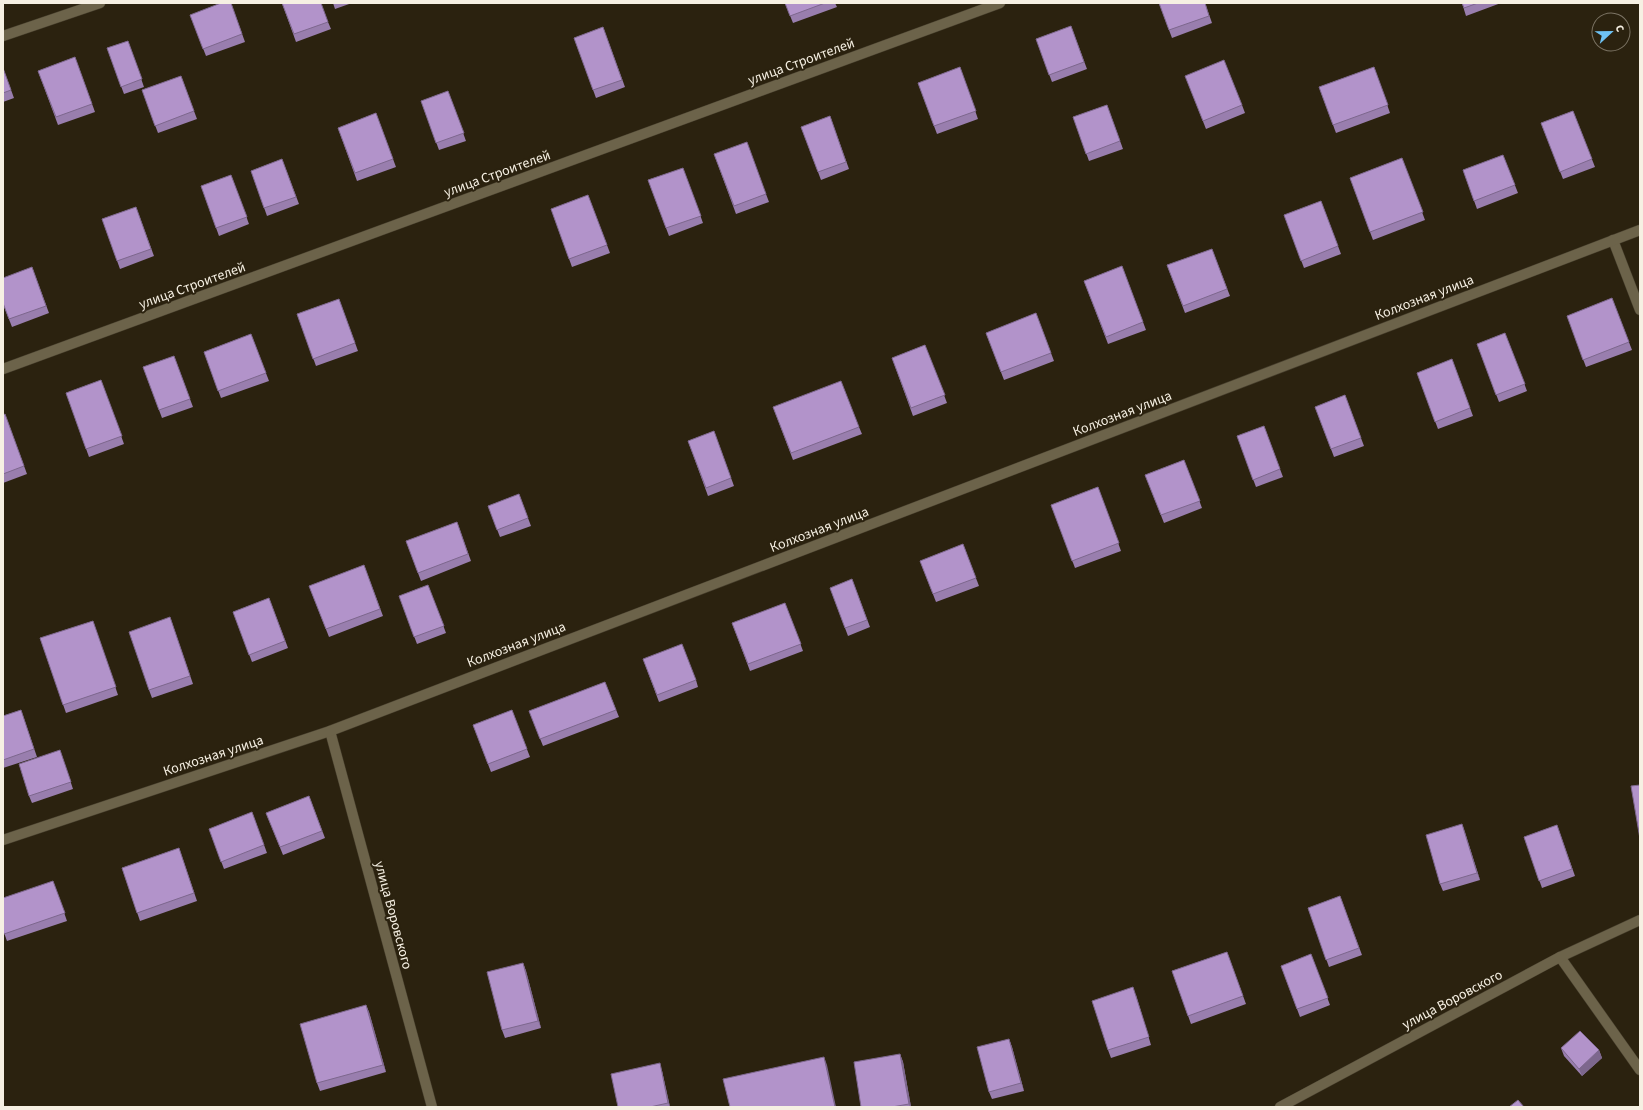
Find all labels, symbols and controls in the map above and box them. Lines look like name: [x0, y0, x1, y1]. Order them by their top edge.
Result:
north arrow: [1591, 12, 1631, 52]
text: С: [1612, 23, 1628, 35]
street label: улица Строителей: [745, 33, 858, 91]
street label: улица Строителей: [441, 145, 554, 203]
street label: улица Строителей: [136, 257, 249, 315]
street label: Колхозная улица: [1372, 270, 1477, 326]
street label: Колхозная улица: [1070, 386, 1175, 442]
street label: Колхозная улица: [767, 502, 872, 558]
street label: Колхозная улица: [464, 617, 569, 673]
street label: Колхозная улица: [161, 730, 266, 782]
street label: улица Воровского: [369, 859, 417, 972]
street label: улица Воровского: [1399, 965, 1506, 1035]

